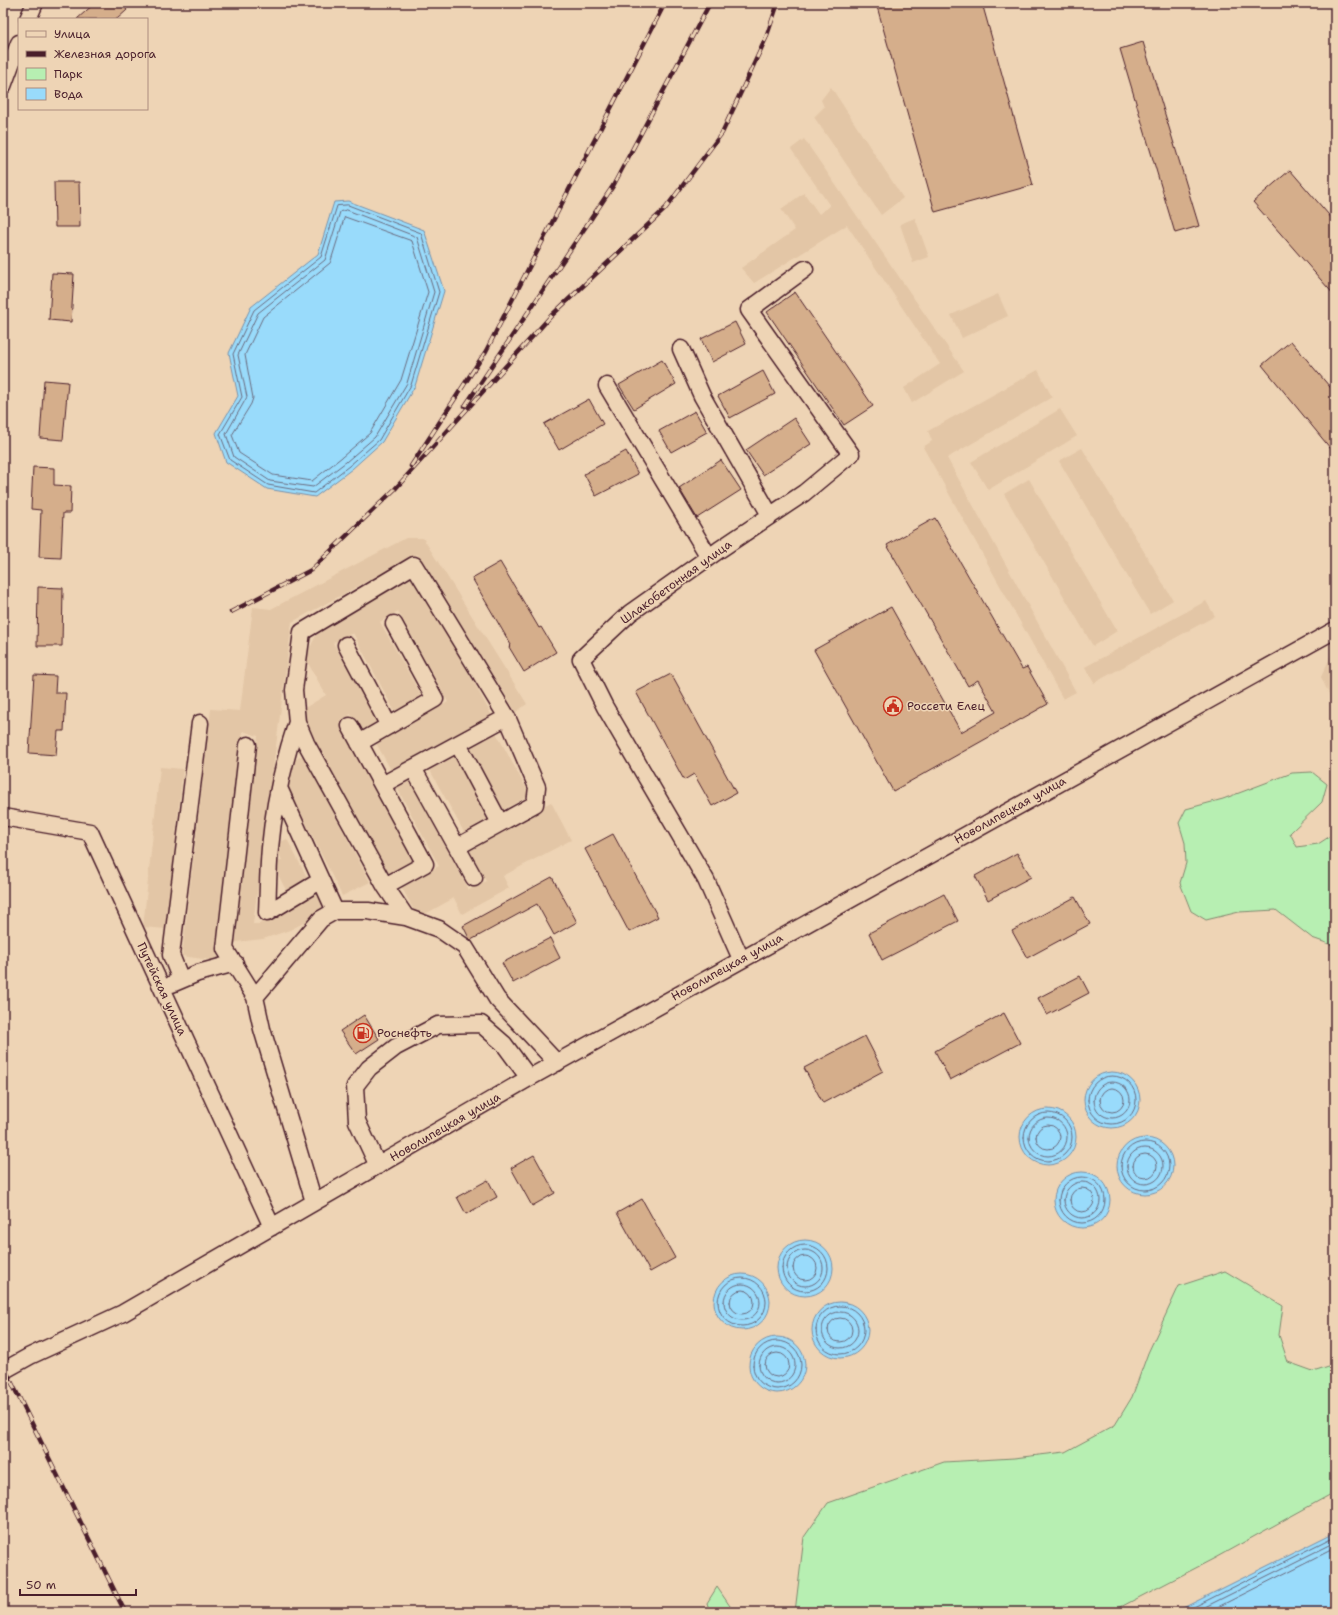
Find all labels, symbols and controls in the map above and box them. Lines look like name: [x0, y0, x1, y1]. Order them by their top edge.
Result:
legend: [18, 18, 148, 110]
text: Улица: [54, 26, 91, 42]
text: Железная дорога: [54, 46, 157, 62]
text: Парк: [54, 66, 83, 82]
text: Вода: [54, 86, 83, 102]
street label: Шлакобетонная улица: [617, 536, 735, 628]
public building icon: Россети Елец: [882, 695, 904, 717]
place label: Россети Елец: [907, 698, 985, 714]
street label: Новолипецкая улица: [951, 772, 1069, 847]
street label: Новолипецкая улица: [668, 929, 786, 1004]
street label: Путейская улица: [133, 940, 191, 1039]
fuel station icon: Роснефть: [352, 1022, 374, 1044]
place label: Роснефть: [377, 1025, 432, 1041]
street label: Новолипецкая улица: [387, 1088, 504, 1165]
scale bar: [20, 1571, 136, 1597]
text: 50 m: [26, 1577, 56, 1593]

